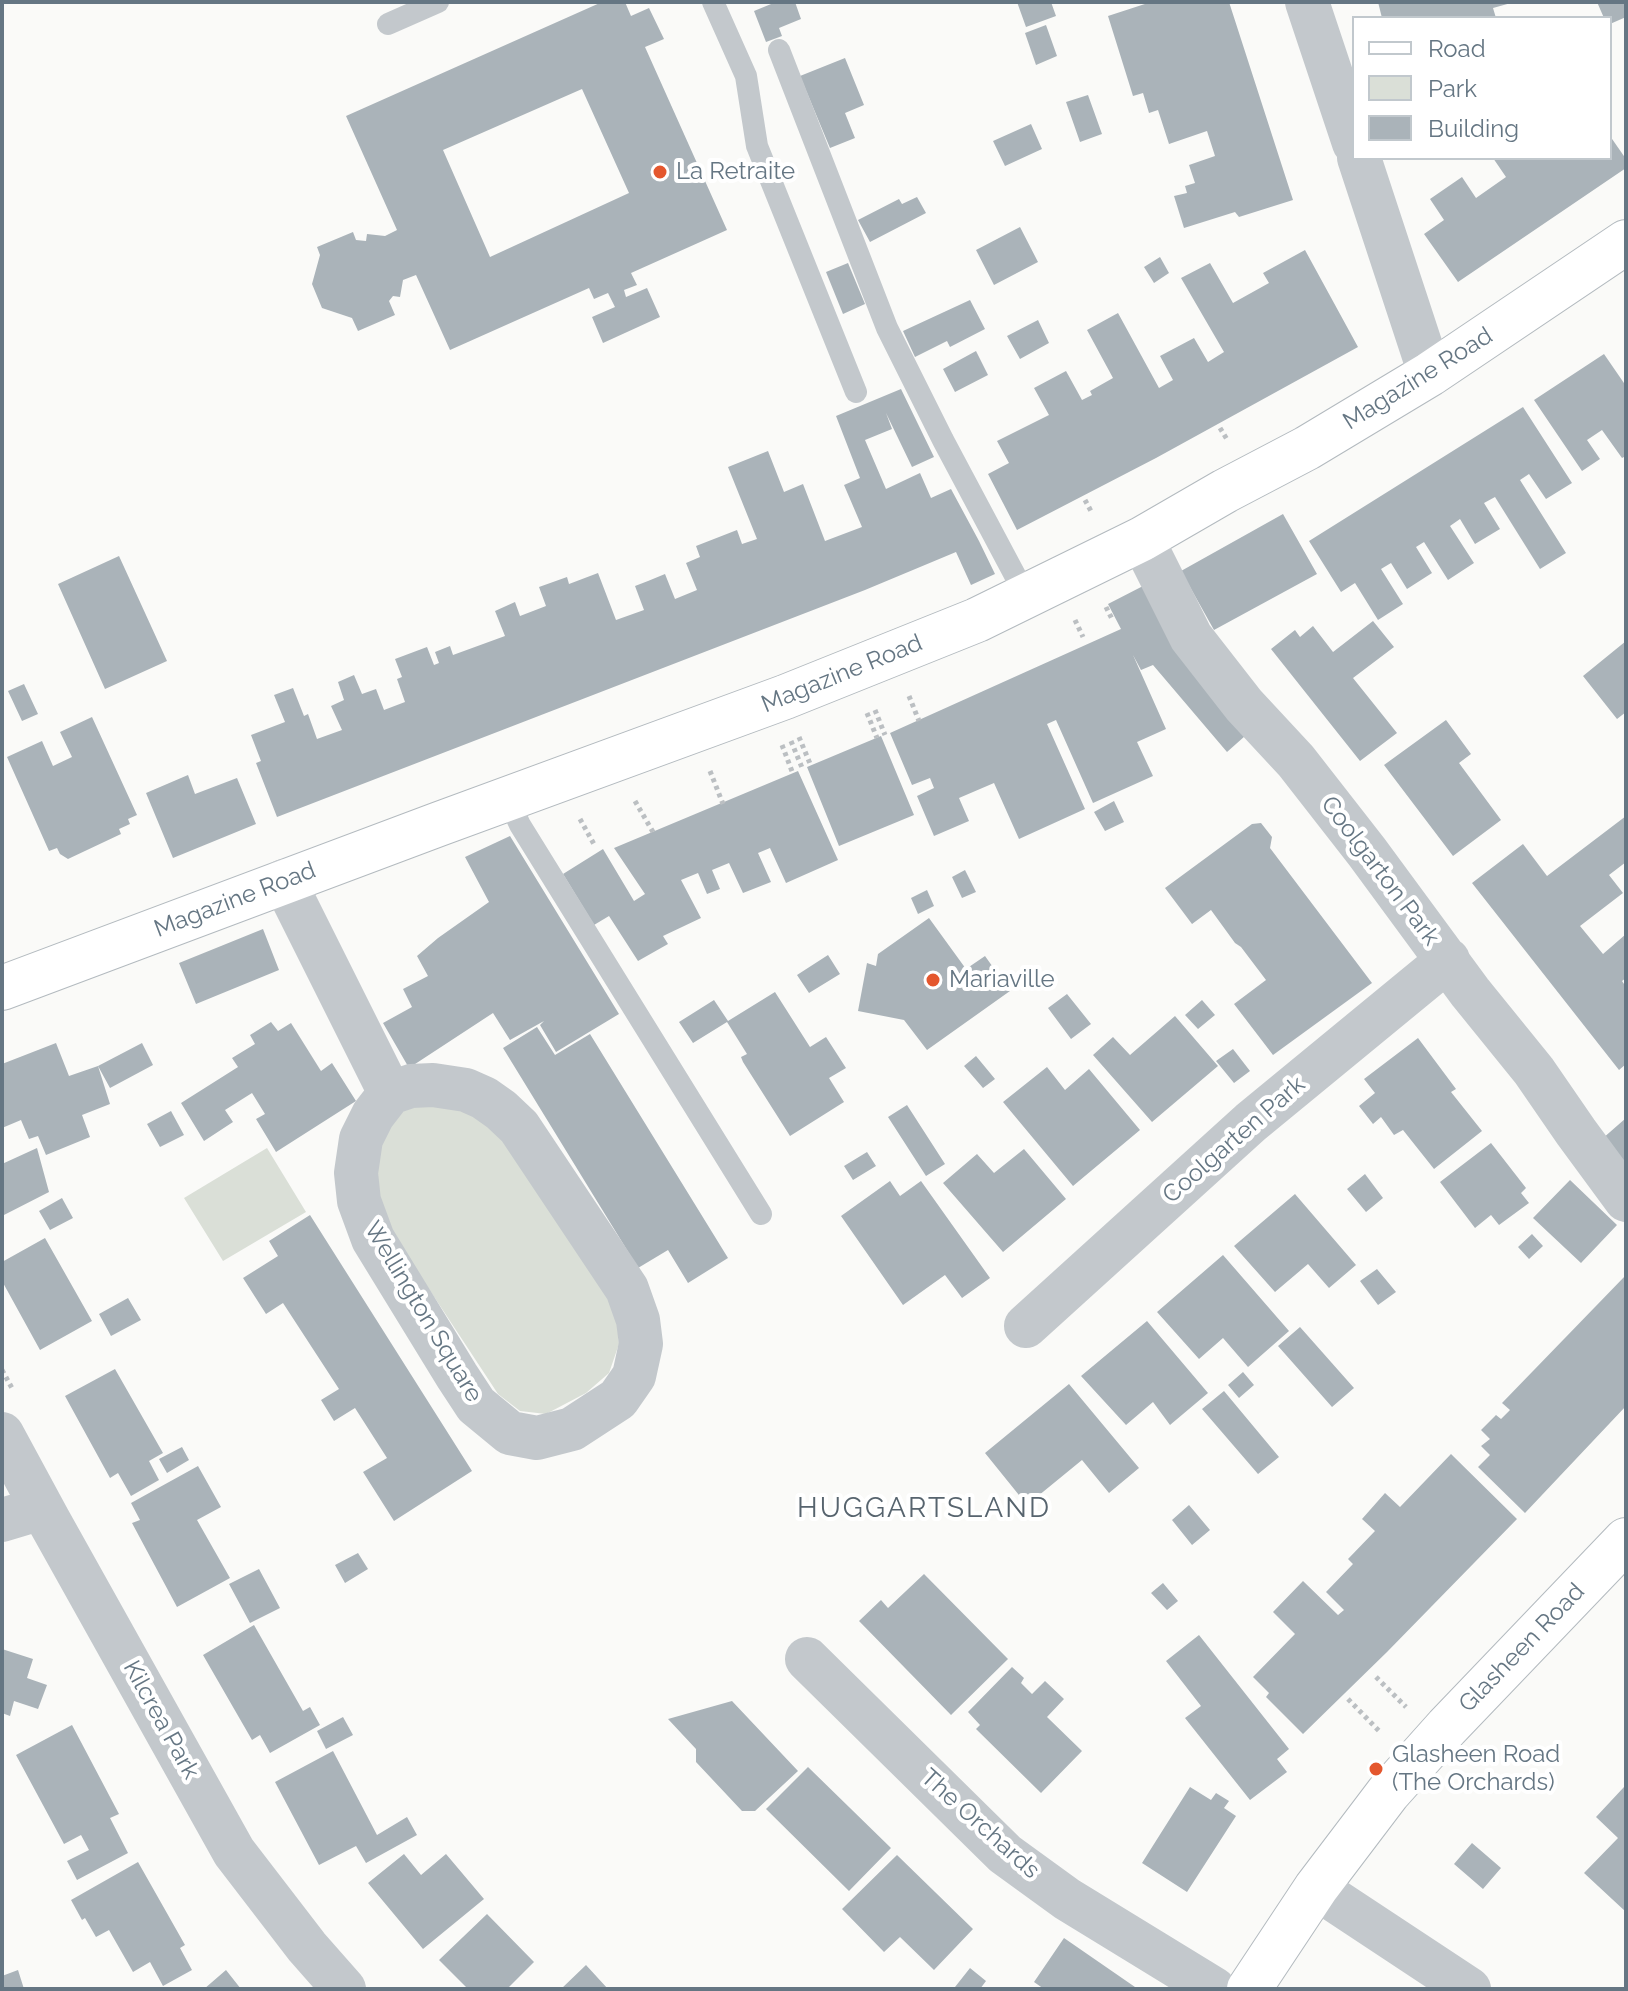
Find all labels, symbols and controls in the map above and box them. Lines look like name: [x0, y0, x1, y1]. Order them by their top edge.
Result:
legend: [1352, 16, 1612, 160]
text: Road: [1428, 34, 1486, 63]
text: Park: [1428, 74, 1477, 103]
text: Building: [1428, 114, 1519, 143]
place label: La Retraite: [676, 158, 795, 186]
marker: La Retraite: [651, 163, 669, 181]
street label: Magazine Road: [1338, 322, 1498, 436]
street label: Magazine Road: [757, 629, 927, 719]
street label: Coolgarton Park: [1315, 791, 1445, 951]
street label: Magazine Road: [150, 856, 320, 944]
place label: Mariaville: [949, 966, 1055, 994]
marker: Mariaville: [924, 971, 942, 989]
street label: Coolgarten Park: [1157, 1070, 1311, 1210]
street label: Wellington Square: [358, 1216, 488, 1408]
district label: HUGGARTSLAND: [797, 1492, 1051, 1526]
street label: Glasheen Road: [1453, 1577, 1591, 1719]
street label: Kilcrea Park: [117, 1656, 205, 1784]
place label: Glasheen Road (The Orchards): [1392, 1741, 1560, 1797]
marker: Glasheen Road (The Orchards): [1367, 1760, 1385, 1778]
street label: The Orchards: [915, 1763, 1045, 1885]

